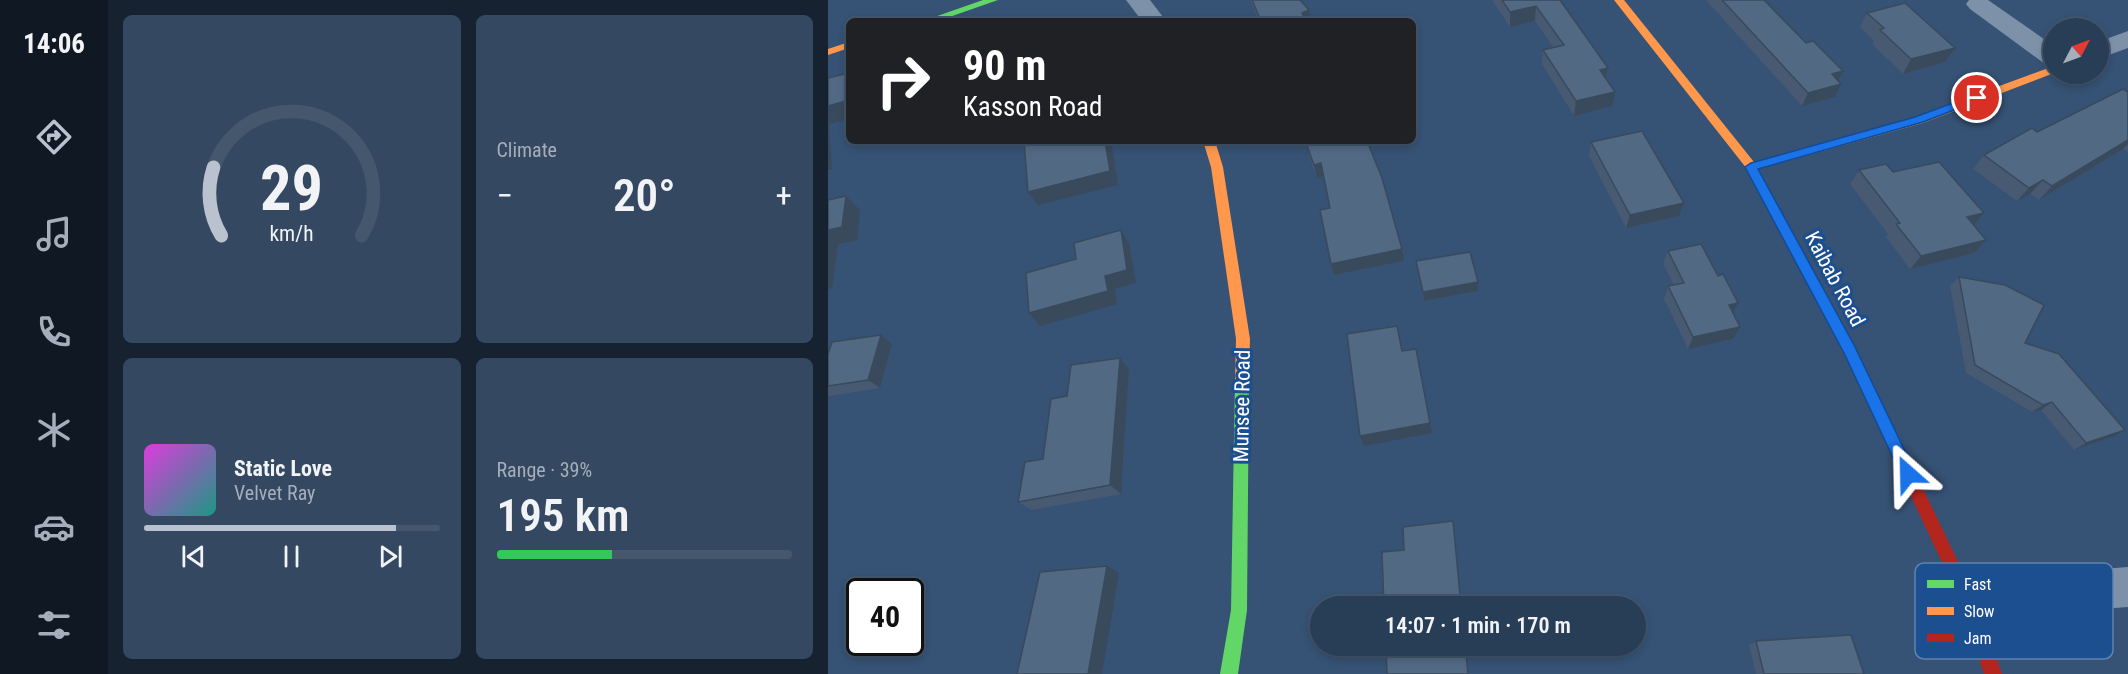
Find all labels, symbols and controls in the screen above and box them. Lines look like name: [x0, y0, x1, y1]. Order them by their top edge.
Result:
north arrow: [2043, 18, 2109, 84]
map controls: [2043, 18, 2109, 84]
text: 14:06: [23, 28, 85, 60]
text: 90 m: [963, 41, 1046, 90]
icon: right: [864, 42, 942, 120]
pin: [1951, 72, 2002, 123]
icon: arrive: [1960, 81, 1993, 114]
text: Kasson Road: [963, 91, 1102, 123]
icon: directions: [33, 116, 75, 158]
text: Climate: [497, 138, 557, 162]
text: 29: [260, 152, 323, 225]
text: 20°: [613, 169, 676, 222]
text: −: [497, 176, 513, 215]
text: +: [776, 176, 792, 215]
icon: music: [33, 213, 75, 255]
text: km/h: [270, 221, 314, 246]
street label: Kaibab Road: [1800, 227, 1870, 331]
icon: phone: [33, 311, 75, 353]
street label: Munsee Road: [1229, 350, 1255, 462]
icon: climate: [33, 409, 75, 451]
position arrow: [1876, 442, 1940, 506]
text: Static Love: [234, 456, 332, 481]
text: Range · 39%: [497, 458, 592, 482]
text: Velvet Ray: [234, 481, 315, 505]
text: 195 km: [497, 489, 630, 542]
icon: car: [33, 506, 75, 548]
icon: previous: [177, 540, 210, 573]
icon: pause: [275, 540, 308, 573]
icon: next: [374, 540, 407, 573]
legend: [1915, 563, 2113, 659]
text: Fast: [1964, 575, 1991, 594]
speed limit sign: 40: [846, 578, 924, 656]
text: Slow: [1964, 602, 1994, 621]
icon: filters: [33, 604, 75, 646]
text: 14:07 · 1 min · 170 m: [1385, 613, 1571, 638]
text: Jam: [1964, 629, 1991, 648]

